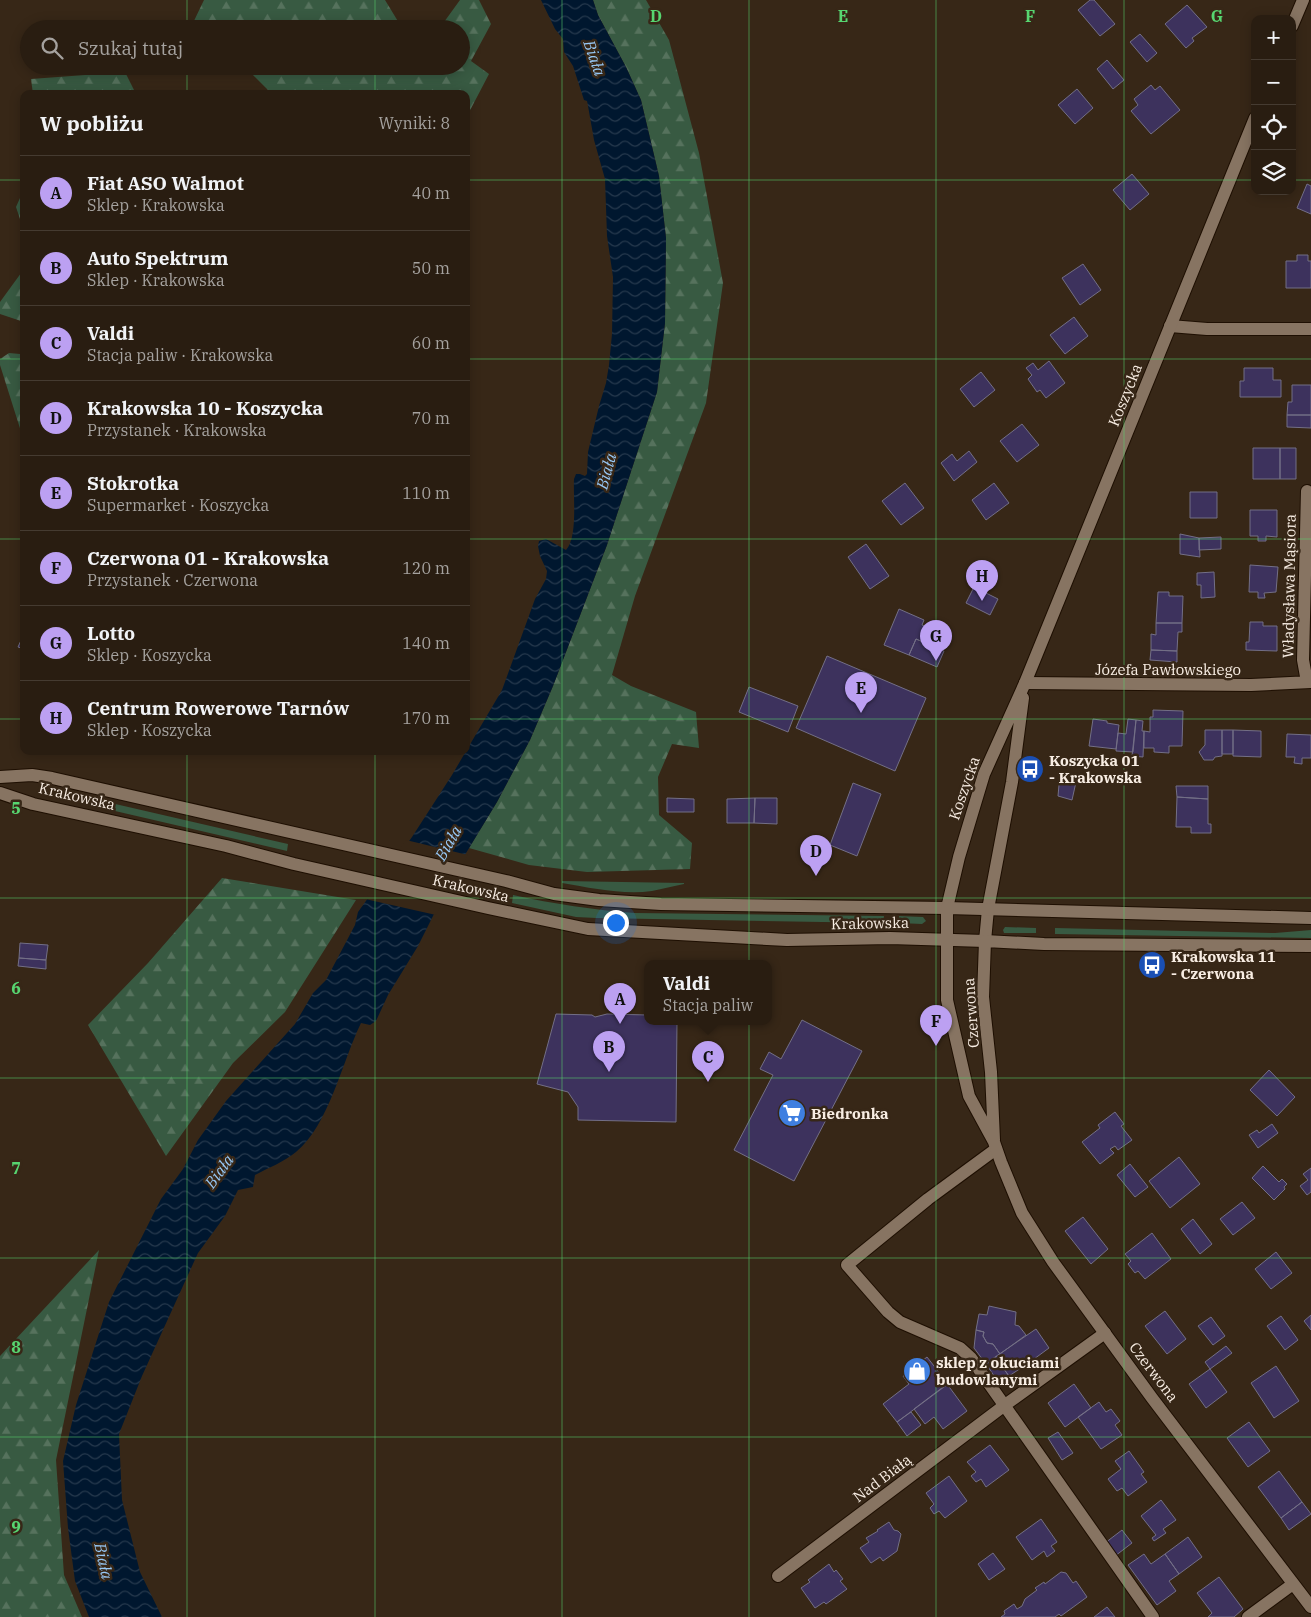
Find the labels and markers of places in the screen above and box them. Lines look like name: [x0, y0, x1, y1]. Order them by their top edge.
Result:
pin: H: [966, 560, 998, 601]
pin: G: [920, 620, 952, 661]
pin: E: [845, 672, 877, 713]
place label: Koszycka 01 - Krakowska: [1049, 751, 1142, 787]
bus stop icon: Koszycka 01 - Krakowska: [1015, 754, 1045, 784]
pin: D: [800, 835, 832, 876]
place label: Krakowska 11 - Czerwona: [1171, 947, 1276, 983]
bus stop icon: Krakowska 11 - Czerwona: [1137, 950, 1167, 980]
pin: A: [604, 983, 636, 1024]
pin: F: [920, 1005, 952, 1046]
pin: B: [593, 1031, 625, 1072]
pin: C: [692, 1041, 724, 1082]
supermarket icon: Biedronka: [777, 1098, 807, 1128]
place label: Biedronka: [811, 1104, 889, 1123]
place label: sklep z okuciami budowlanymi: [936, 1353, 1059, 1389]
shop icon: sklep z okuciami budowlanymi: [902, 1356, 932, 1386]

